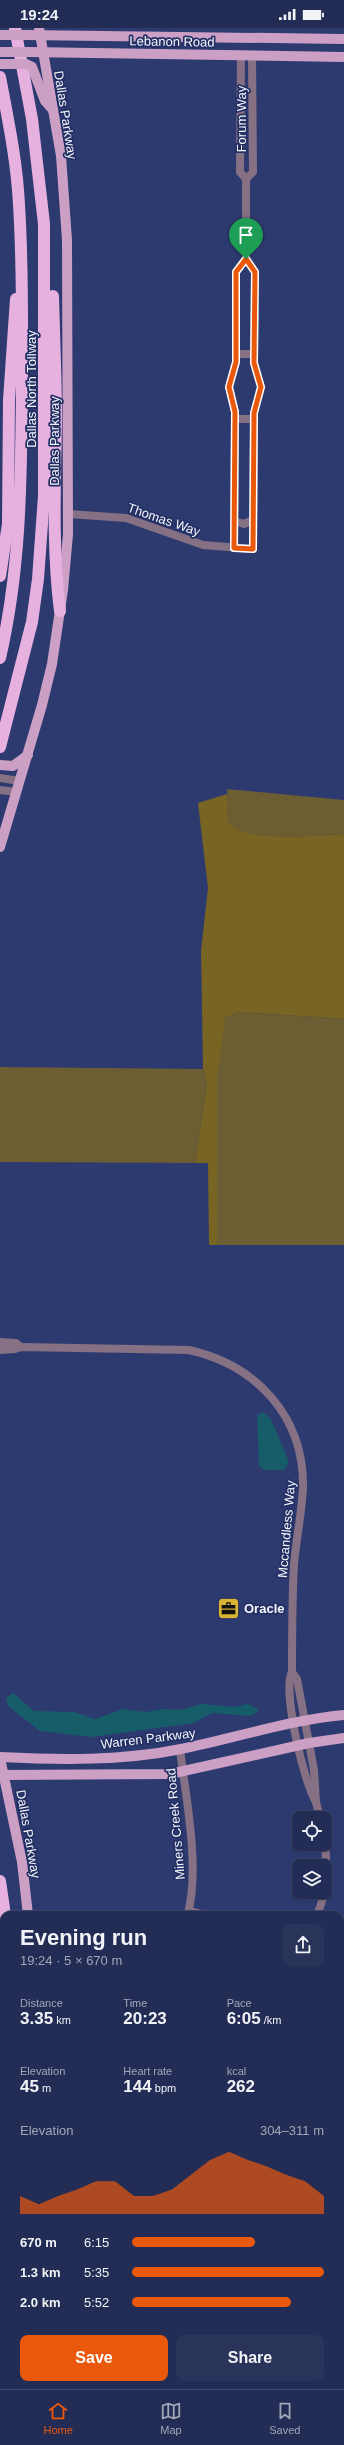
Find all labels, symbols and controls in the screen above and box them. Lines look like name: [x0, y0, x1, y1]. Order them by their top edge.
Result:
text: 19:24: [20, 6, 58, 23]
street label: Lebanon Road: [129, 33, 215, 50]
street label: Dallas Parkway: [51, 70, 80, 161]
street label: Forum Way: [234, 85, 249, 152]
pin: [229, 218, 263, 259]
icon: arrive: [235, 224, 257, 246]
street label: Dallas North Tollway: [24, 330, 39, 448]
street label: Dallas Parkway: [47, 396, 62, 486]
street label: Thomas Way: [125, 500, 203, 539]
street label: Mccandless Way: [275, 1479, 298, 1578]
office icon: Oracle: [215, 1595, 241, 1621]
place label: Oracle: [244, 1601, 284, 1616]
street label: Warren Parkway: [100, 1725, 197, 1752]
street label: Miners Creek Road: [163, 1768, 188, 1880]
street label: Dallas Parkway: [13, 1789, 44, 1880]
map controls: [292, 1811, 332, 1899]
button: locate: [292, 1811, 332, 1851]
button: layers: [292, 1859, 332, 1899]
button: share: [282, 1924, 324, 1966]
text: Evening run: [20, 1925, 147, 1950]
text: 19:24 · 5 × 670 m: [20, 1953, 122, 1968]
text: Distance: [20, 1997, 63, 2009]
text: Time: [123, 1997, 147, 2009]
text: Pace: [227, 1997, 252, 2009]
text: 3.35: [20, 2009, 53, 2028]
text: 20:23: [123, 2009, 167, 2028]
text: 6:05: [227, 2009, 261, 2028]
text: km: [53, 2014, 71, 2026]
text: /km: [261, 2014, 281, 2026]
text: Elevation: [20, 2065, 65, 2077]
text: Heart rate: [123, 2065, 172, 2077]
text: kcal: [227, 2065, 246, 2077]
text: 45: [20, 2077, 39, 2096]
text: 144: [123, 2077, 152, 2096]
text: 262: [227, 2077, 255, 2096]
text: m: [39, 2082, 51, 2094]
text: bpm: [152, 2082, 176, 2094]
text: Elevation: [20, 2123, 73, 2138]
text: 304–311 m: [260, 2123, 324, 2138]
text: 670 m: [20, 2235, 57, 2250]
text: 6:15: [84, 2235, 109, 2250]
text: 1.3 km: [20, 2265, 60, 2280]
text: 5:35: [84, 2265, 109, 2280]
text: 2.0 km: [20, 2295, 60, 2310]
text: 5:52: [84, 2295, 109, 2310]
button: Save: [20, 2335, 168, 2381]
button: Share: [176, 2335, 324, 2381]
tab: Home: [44, 2400, 73, 2436]
tab: Map: [160, 2400, 182, 2436]
tab: Saved: [269, 2400, 300, 2436]

